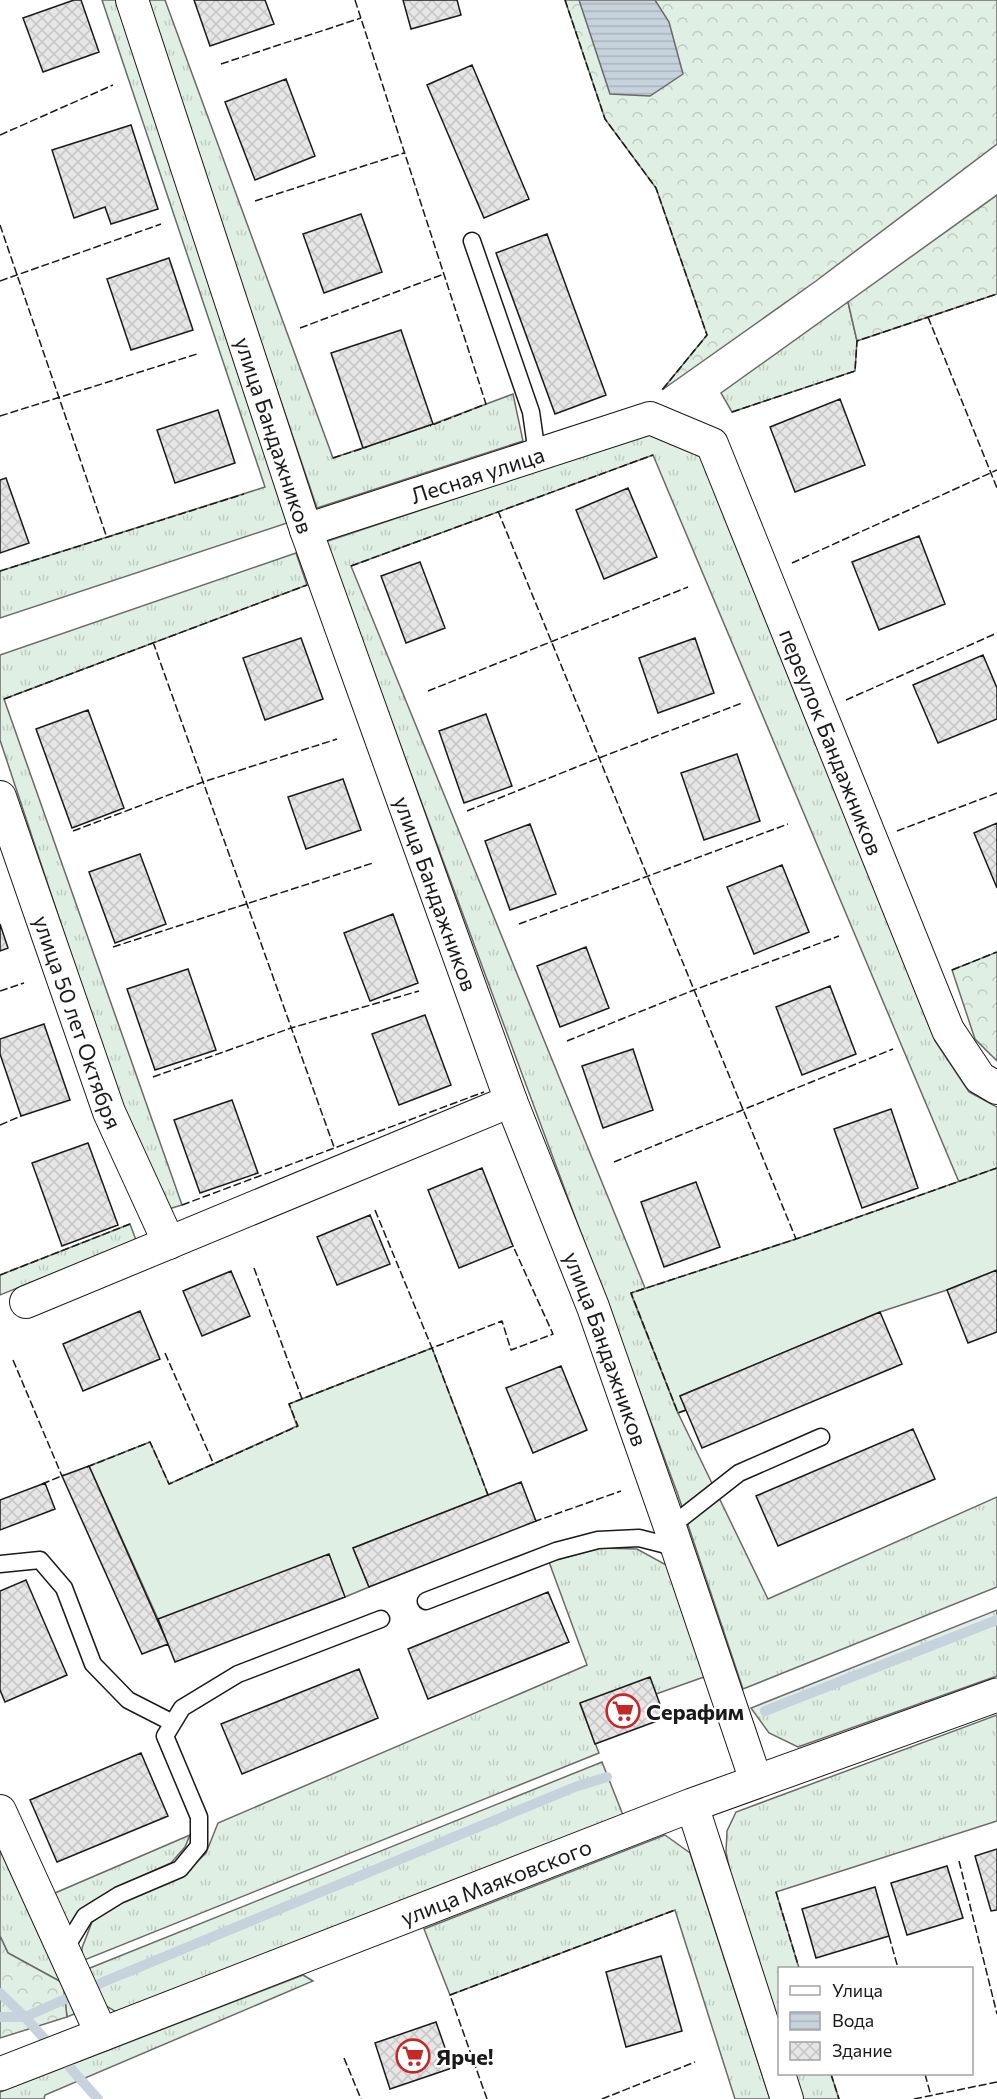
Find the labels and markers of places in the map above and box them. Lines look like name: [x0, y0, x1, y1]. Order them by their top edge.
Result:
supermarket icon: Серафим: [605, 1693, 641, 1729]
place label: Серафим: [646, 1698, 744, 1725]
supermarket icon: Ярче!: [395, 2038, 431, 2074]
place label: Ярче!: [436, 2043, 494, 2070]

